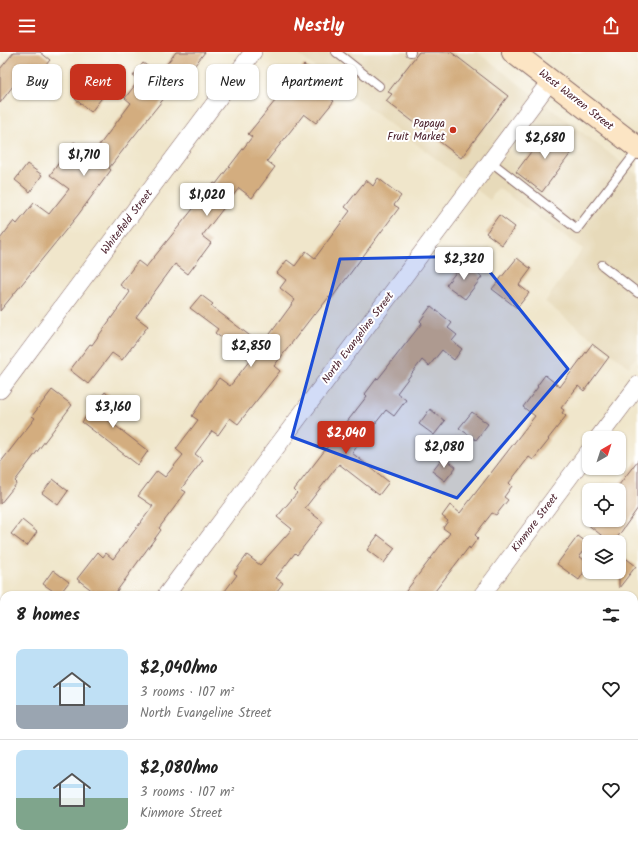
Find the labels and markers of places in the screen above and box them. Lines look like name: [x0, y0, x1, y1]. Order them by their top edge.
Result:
place label: Papaya Fruit Market: [387, 115, 446, 146]
marker: Papaya Fruit Market: [448, 125, 458, 135]
pin: $2,680: [512, 126, 578, 160]
pin: $1,710: [51, 143, 117, 177]
pin: $1,020: [174, 183, 240, 217]
pin: $2,320: [431, 247, 497, 281]
pin: $2,850: [218, 334, 284, 368]
pin: $3,160: [80, 395, 146, 429]
pin: $2,040: [313, 421, 379, 455]
pin: $2,080: [411, 435, 477, 469]

